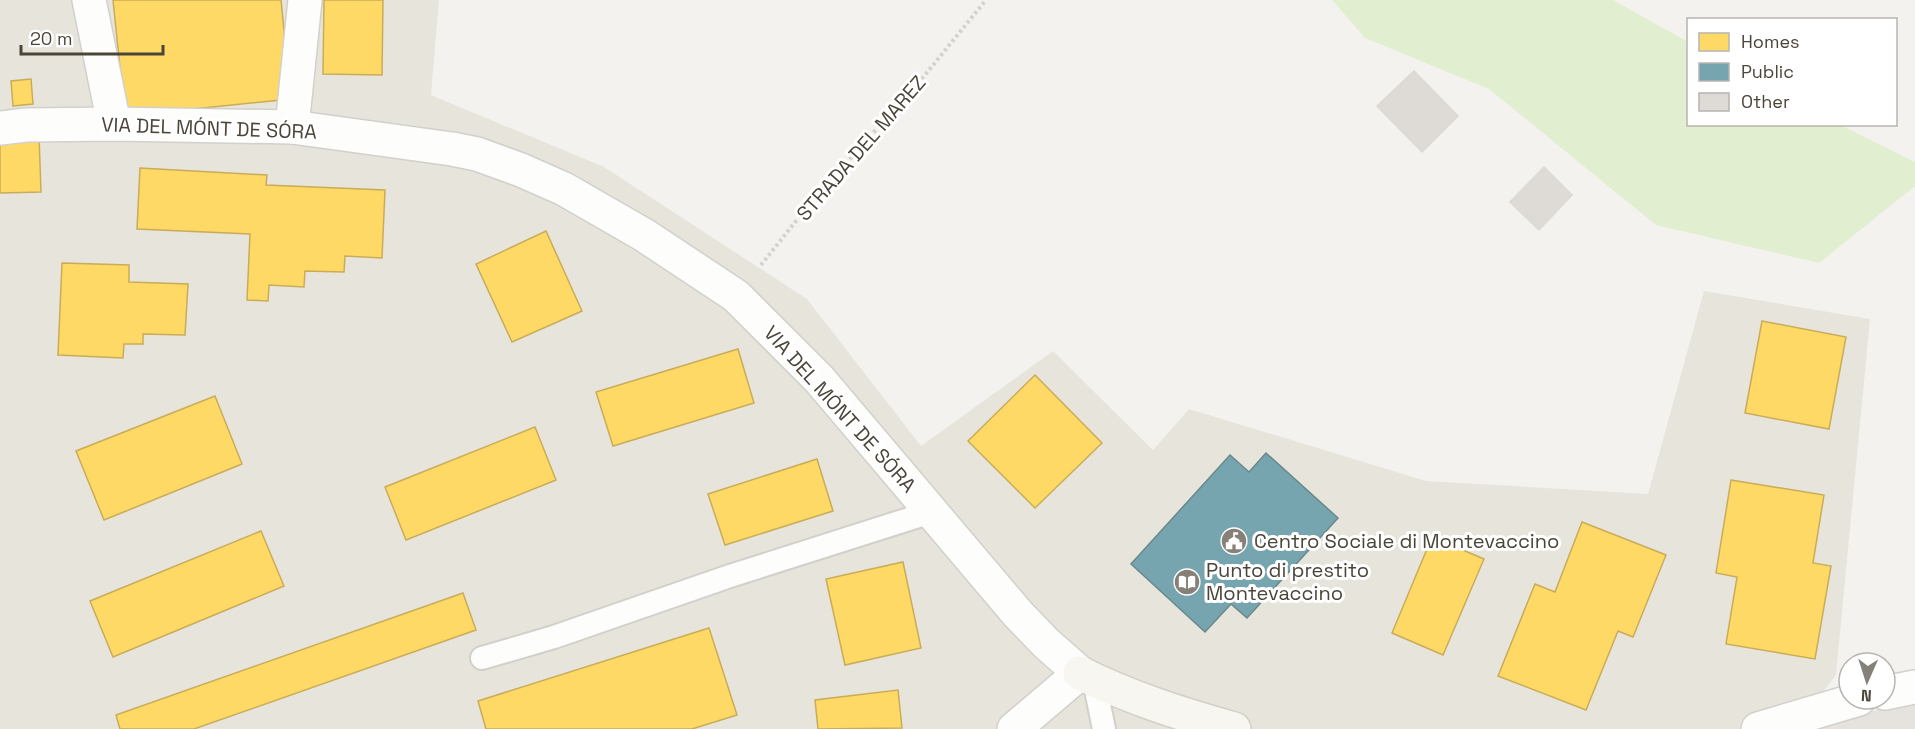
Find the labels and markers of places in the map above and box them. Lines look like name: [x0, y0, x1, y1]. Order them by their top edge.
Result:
public building icon: Centro Sociale di Montevaccino: [1219, 526, 1249, 556]
place label: Centro Sociale di Montevaccino: [1254, 528, 1559, 554]
place label: Punto di prestito Montevaccino: [1206, 557, 1369, 606]
library icon: Punto di prestito Montevaccino: [1172, 567, 1202, 597]

